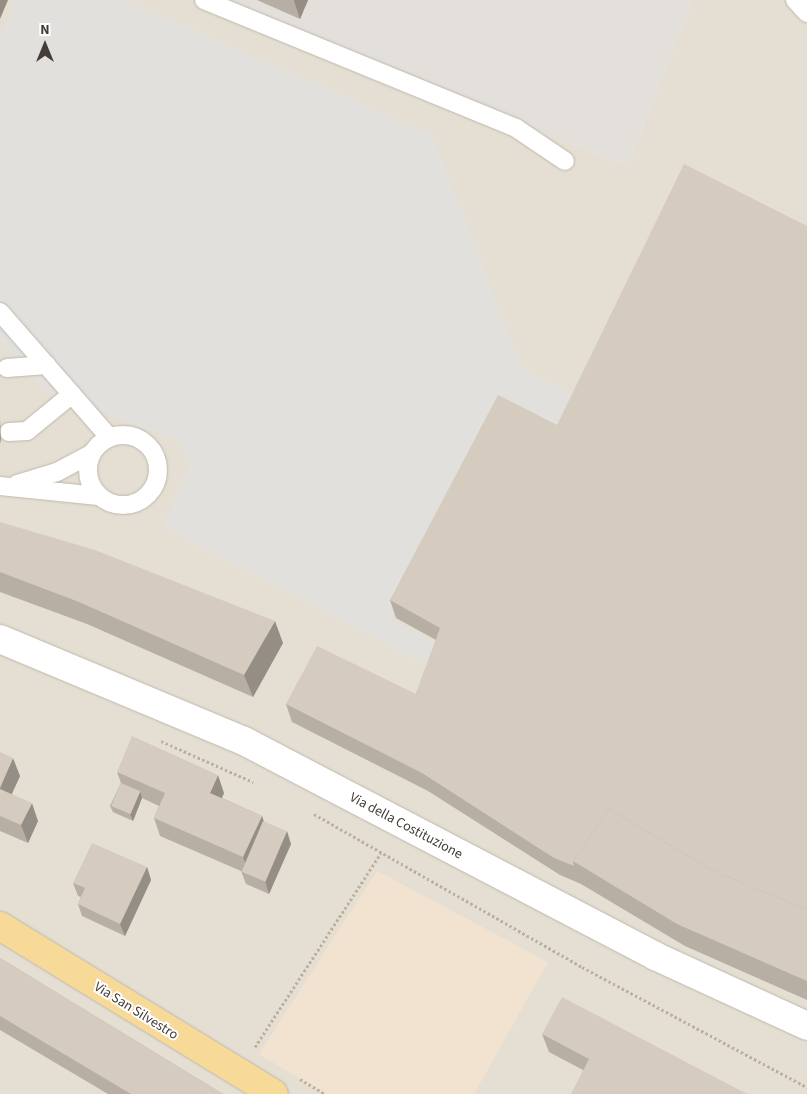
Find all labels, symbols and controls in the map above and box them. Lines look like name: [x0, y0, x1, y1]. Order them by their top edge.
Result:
north arrow: [20, 20, 70, 70]
text: N: [40, 20, 50, 40]
street label: Via della Costituzione: [347, 789, 465, 863]
street label: Via San Silvestro: [91, 978, 181, 1044]

